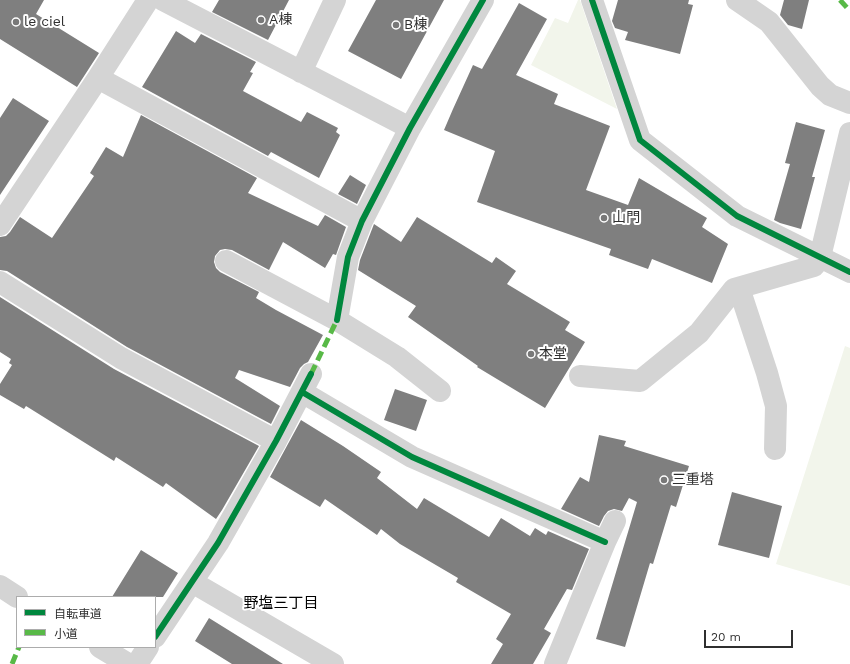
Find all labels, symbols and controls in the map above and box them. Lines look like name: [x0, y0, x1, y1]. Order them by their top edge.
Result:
place label: A棟: [269, 12, 292, 28]
place label: le ciel: [24, 14, 65, 30]
marker: A棟: [256, 15, 266, 25]
marker: le ciel: [11, 17, 21, 27]
place label: B棟: [404, 17, 427, 33]
marker: B棟: [391, 20, 401, 30]
place label: 山門: [612, 210, 640, 226]
marker: 山門: [599, 213, 609, 223]
place label: 本堂: [539, 346, 567, 362]
marker: 本堂: [526, 349, 536, 359]
place label: 三重塔: [672, 472, 714, 488]
marker: 三重塔: [659, 475, 669, 485]
district label: 野塩三丁目: [244, 595, 318, 613]
legend: [16, 596, 156, 648]
text: 自転車道: [54, 607, 102, 621]
scale bar: [706, 622, 795, 648]
text: 小道: [54, 627, 78, 641]
text: 20 m: [711, 630, 741, 644]

